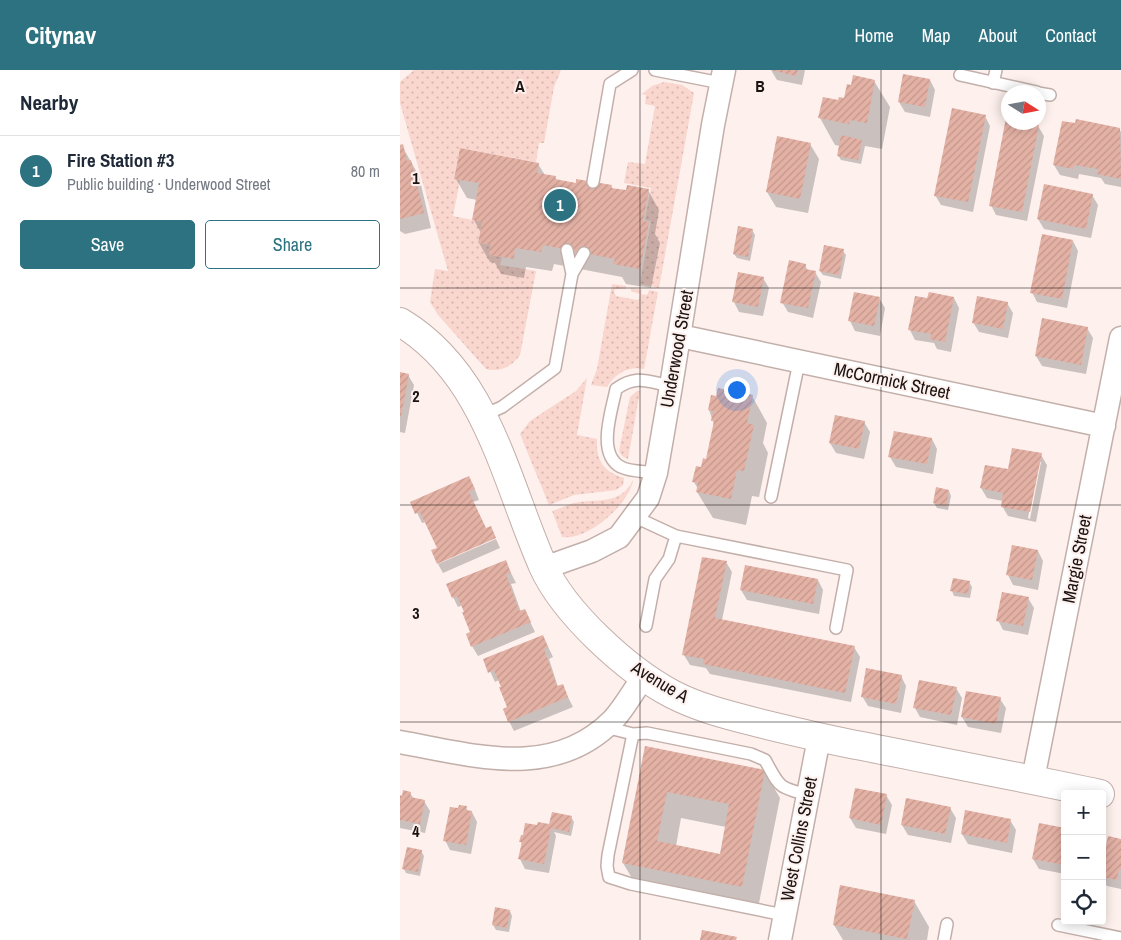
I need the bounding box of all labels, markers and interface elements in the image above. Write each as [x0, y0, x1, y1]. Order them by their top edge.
text: Citynav [25, 19, 96, 51]
text: Home [854, 23, 894, 48]
text: Map [922, 23, 951, 48]
text: About [979, 23, 1017, 48]
text: Contact [1045, 23, 1096, 48]
text: A [515, 75, 525, 97]
text: B [755, 75, 765, 97]
north arrow [1001, 85, 1046, 130]
text: Nearby [20, 88, 78, 117]
text: Fire Station #3 [67, 147, 174, 173]
text: 1 [32, 160, 40, 182]
text: 80 m [351, 160, 380, 182]
text: 1 [412, 167, 420, 189]
text: Public building · Underwood Street [67, 173, 271, 195]
pin: 1 [544, 186, 576, 224]
button: Save [20, 220, 195, 269]
button: Share [205, 220, 380, 269]
street label: Underwood Street [654, 288, 699, 410]
street label: McCormick Street [832, 356, 952, 405]
your location [724, 377, 750, 403]
text: 2 [412, 385, 420, 407]
street label: Margie Street [1056, 513, 1097, 605]
text: 3 [412, 602, 420, 624]
street label: Avenue A [626, 654, 694, 709]
street label: West Collins Street [774, 775, 823, 903]
map controls [1061, 790, 1106, 925]
button: + [1061, 790, 1106, 835]
text: 4 [412, 820, 420, 842]
button: − [1061, 835, 1106, 880]
button: locate [1061, 880, 1106, 925]

